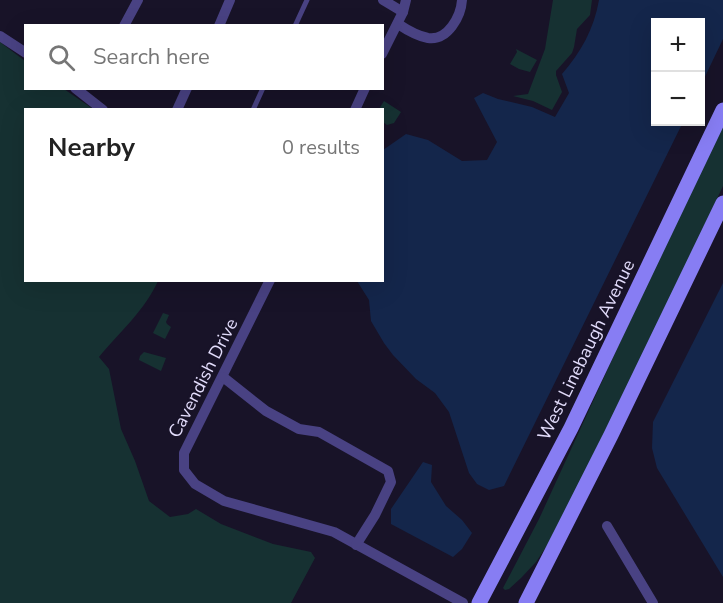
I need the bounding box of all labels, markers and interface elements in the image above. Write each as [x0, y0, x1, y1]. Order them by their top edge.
map controls [651, 18, 705, 126]
button: + [651, 18, 705, 72]
search box [24, 24, 384, 90]
icon: search [45, 41, 78, 74]
text: Search here [93, 42, 210, 72]
button: − [651, 72, 705, 126]
text: Nearby [48, 130, 135, 165]
text: 0 results [282, 134, 360, 161]
street label: West Linebaugh Avenue [532, 256, 640, 444]
street label: Cavendish Drive [163, 314, 243, 442]

